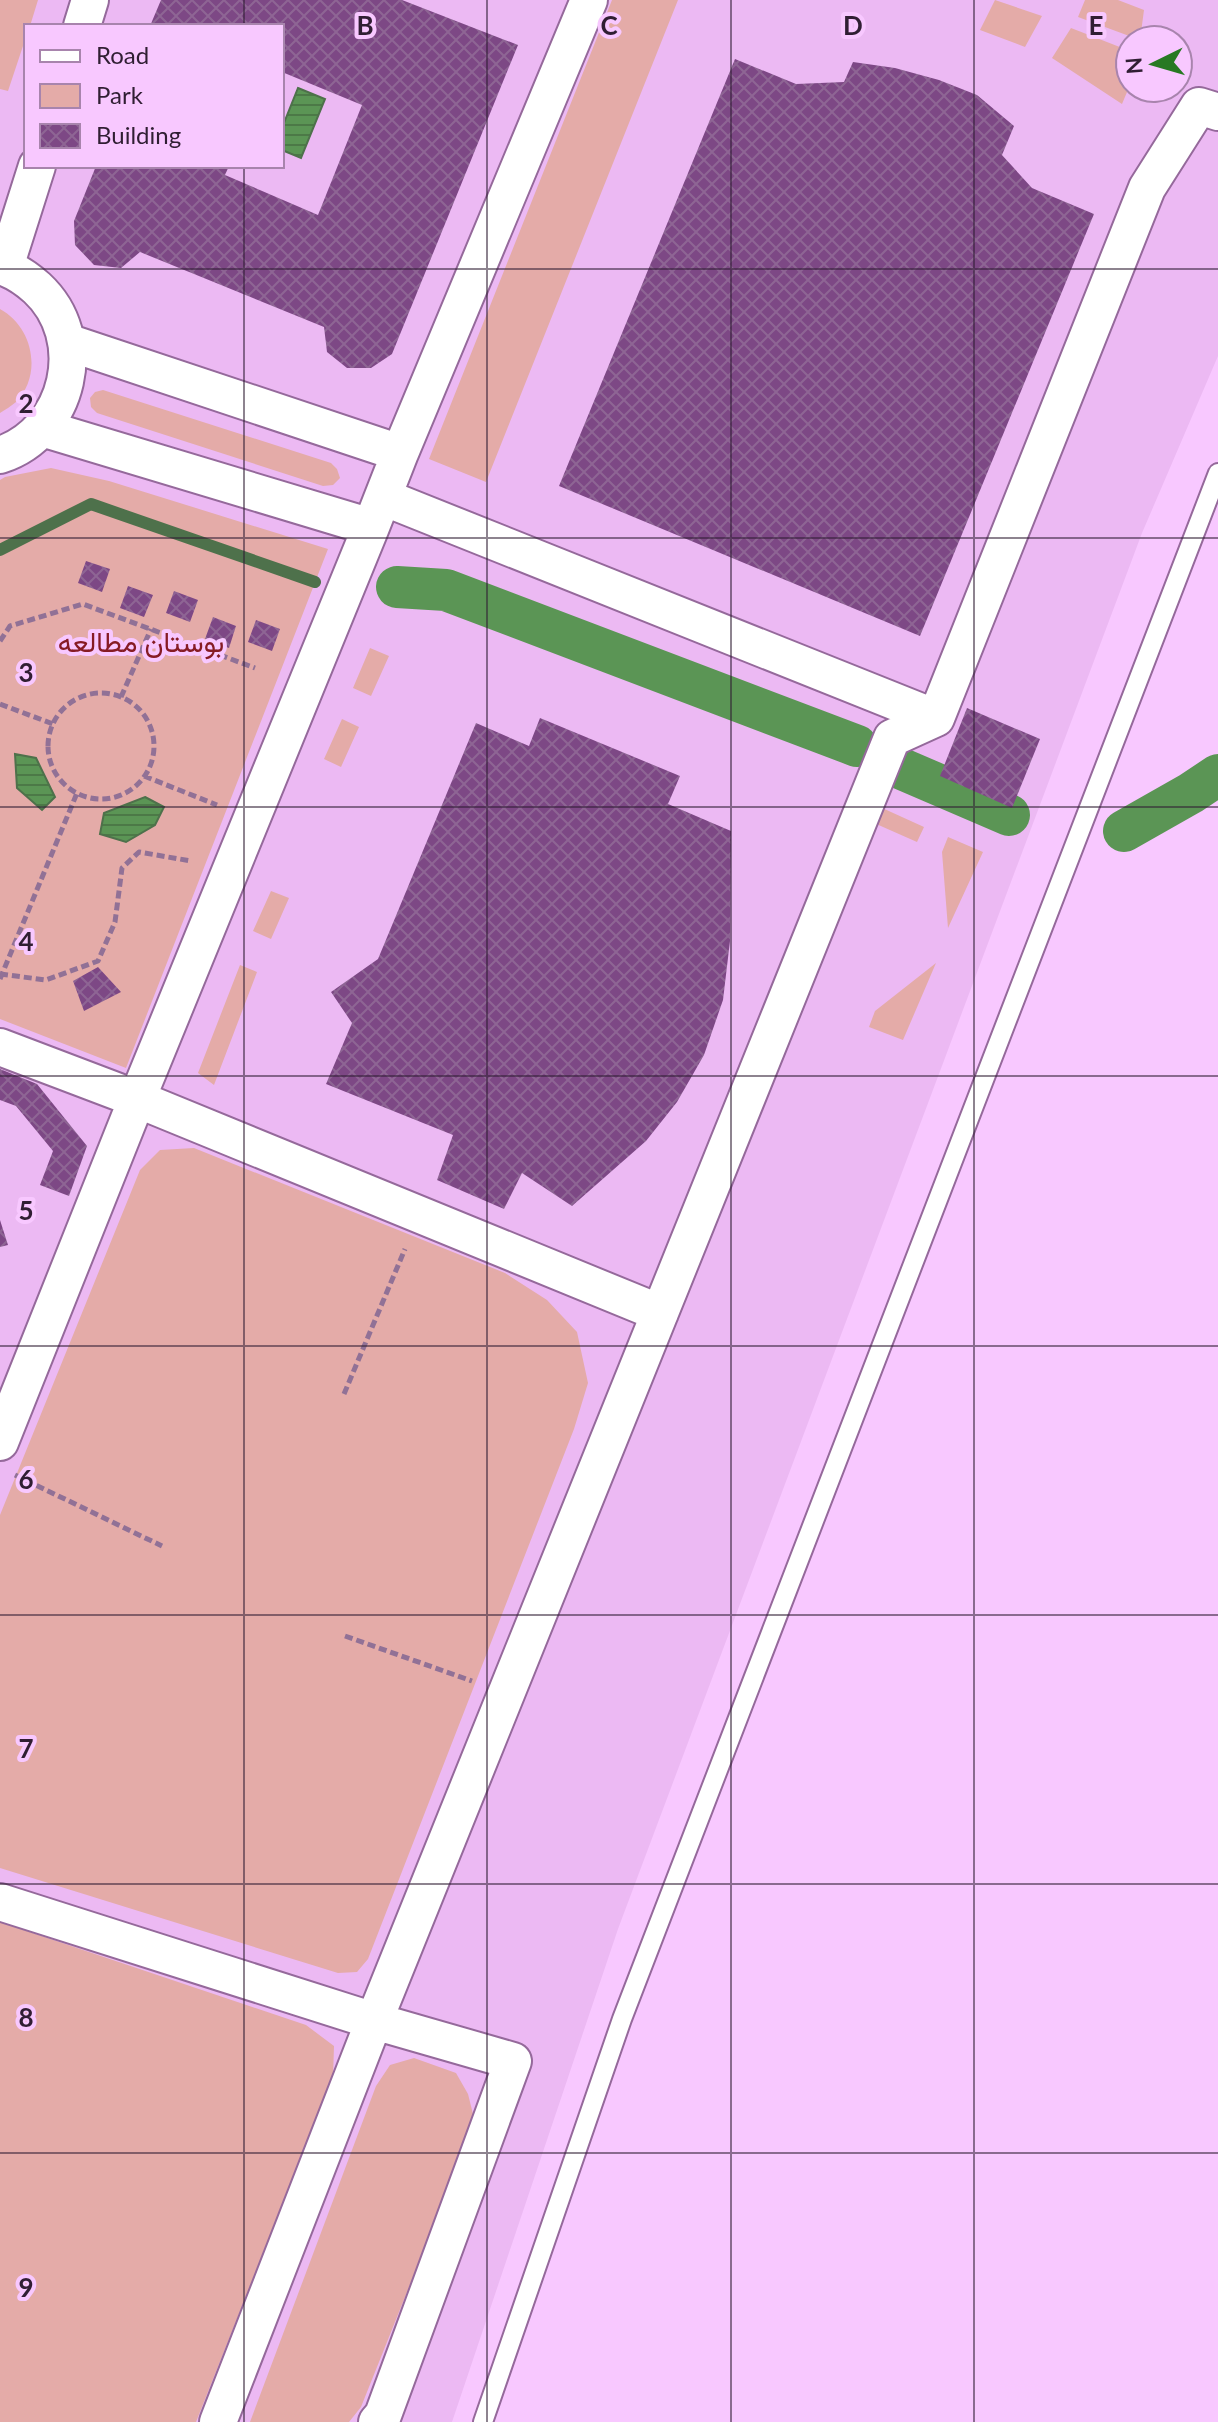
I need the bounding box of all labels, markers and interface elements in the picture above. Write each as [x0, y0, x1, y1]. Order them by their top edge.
text: B [356, 9, 374, 41]
text: C [600, 9, 618, 41]
text: D [843, 9, 863, 41]
text: E [1089, 9, 1103, 41]
legend [24, 24, 284, 168]
north arrow [1114, 24, 1194, 104]
text: Road [96, 40, 149, 69]
text: N [1119, 56, 1148, 75]
text: Park [96, 80, 144, 109]
text: Building [96, 120, 181, 149]
text: 2 [18, 387, 34, 419]
park label: بوستان مطالعه [58, 624, 224, 660]
text: 3 [18, 656, 34, 688]
text: 4 [18, 925, 34, 957]
text: 5 [18, 1194, 34, 1226]
text: 6 [18, 1463, 34, 1495]
text: 7 [18, 1732, 34, 1764]
text: 8 [18, 2001, 34, 2033]
text: 9 [18, 2271, 34, 2303]

